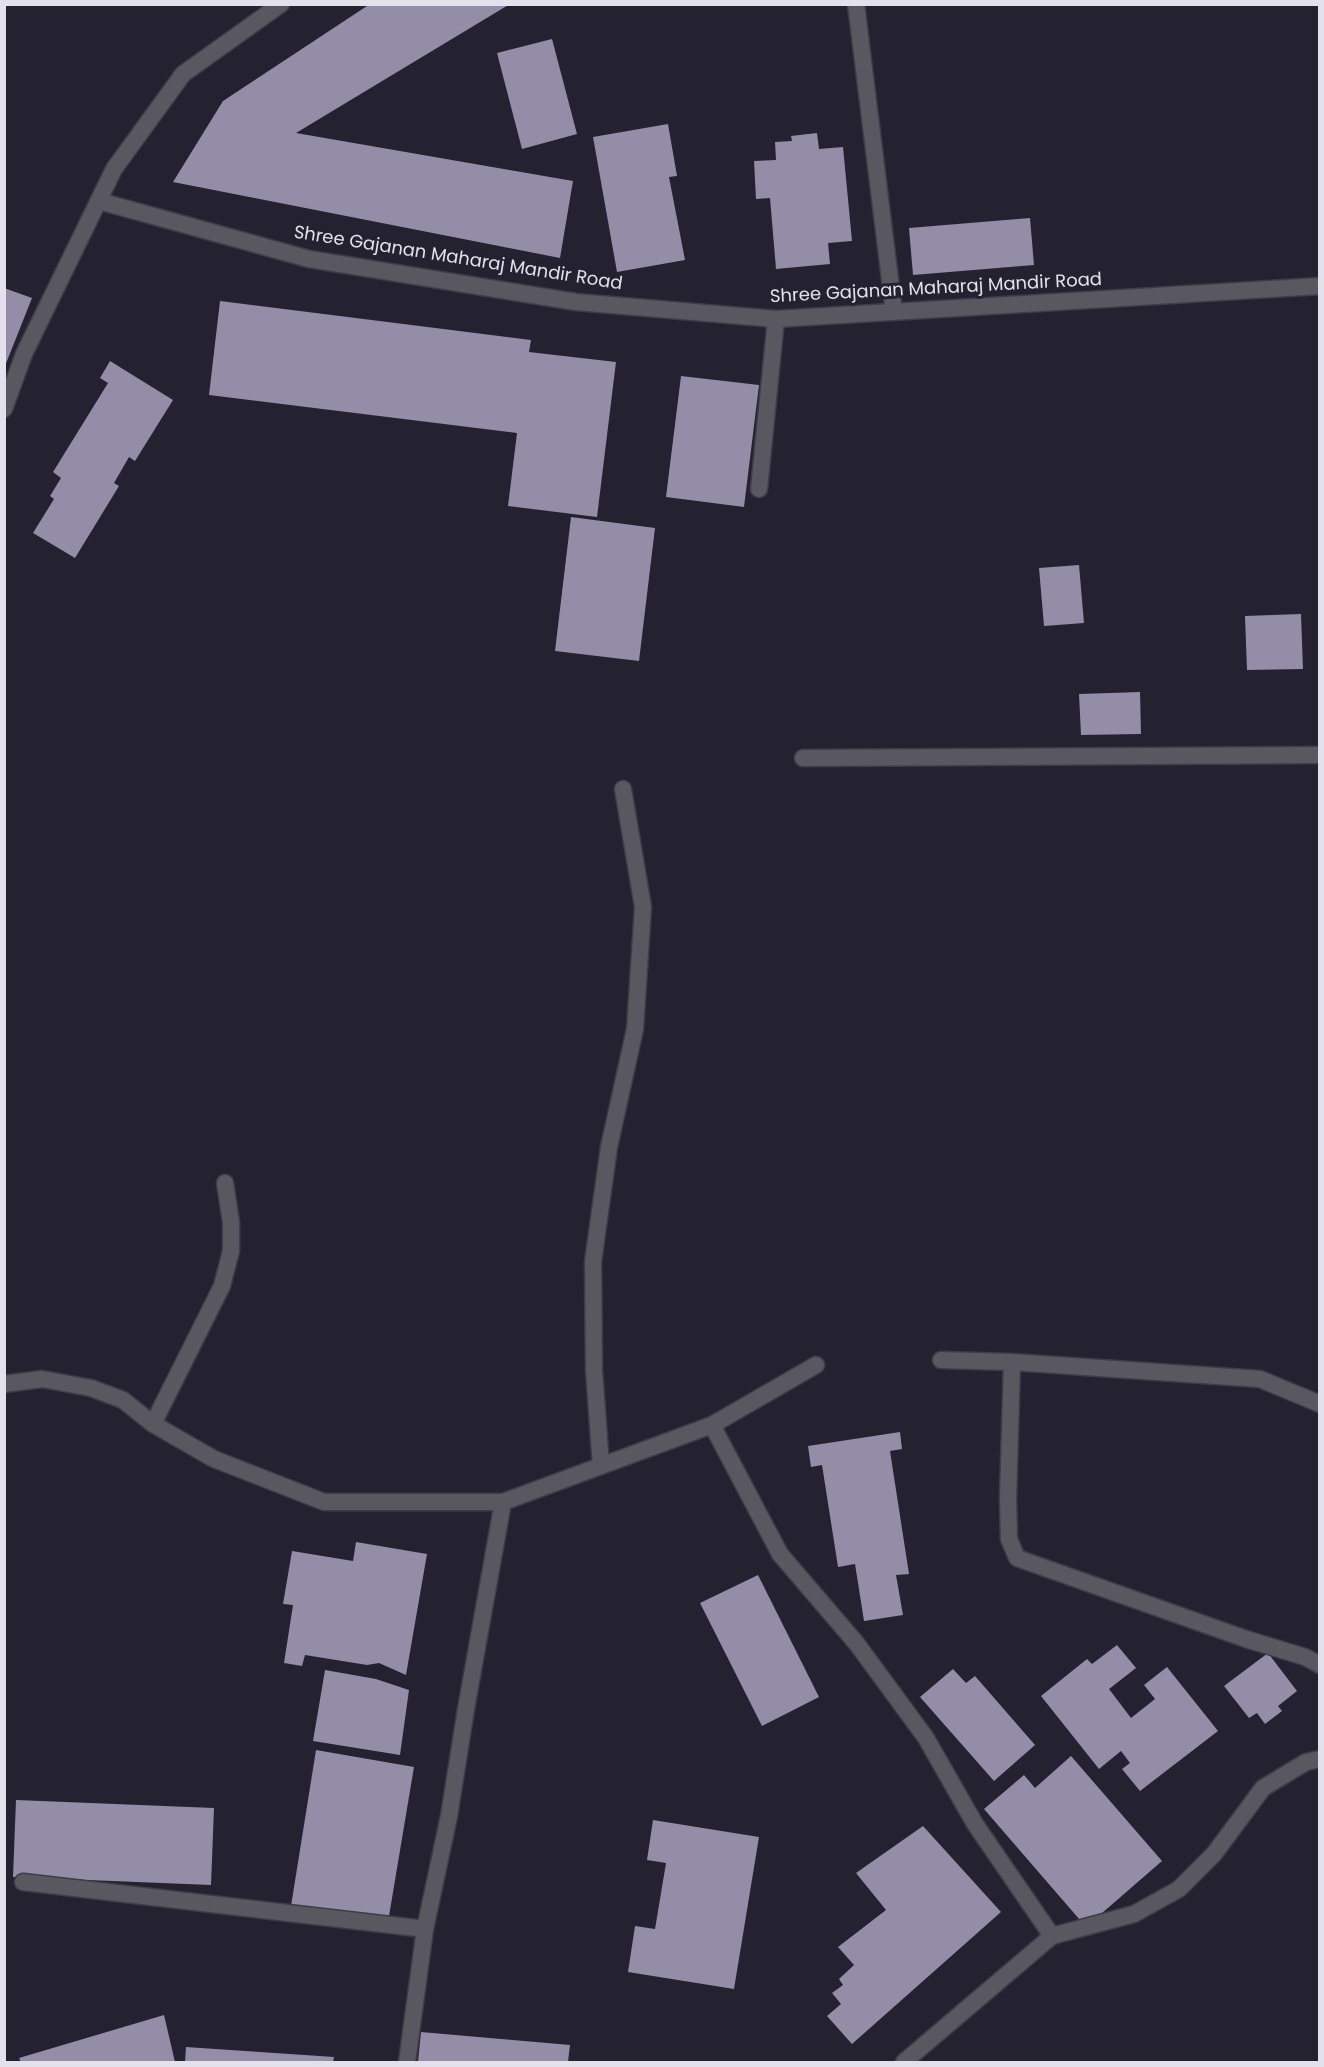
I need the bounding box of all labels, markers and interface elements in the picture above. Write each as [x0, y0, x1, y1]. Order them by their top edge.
street label: Shree Gajanan Maharaj Mandir Road [292, 222, 624, 296]
street label: Shree Gajanan Maharaj Mandir Road [769, 270, 1103, 308]

